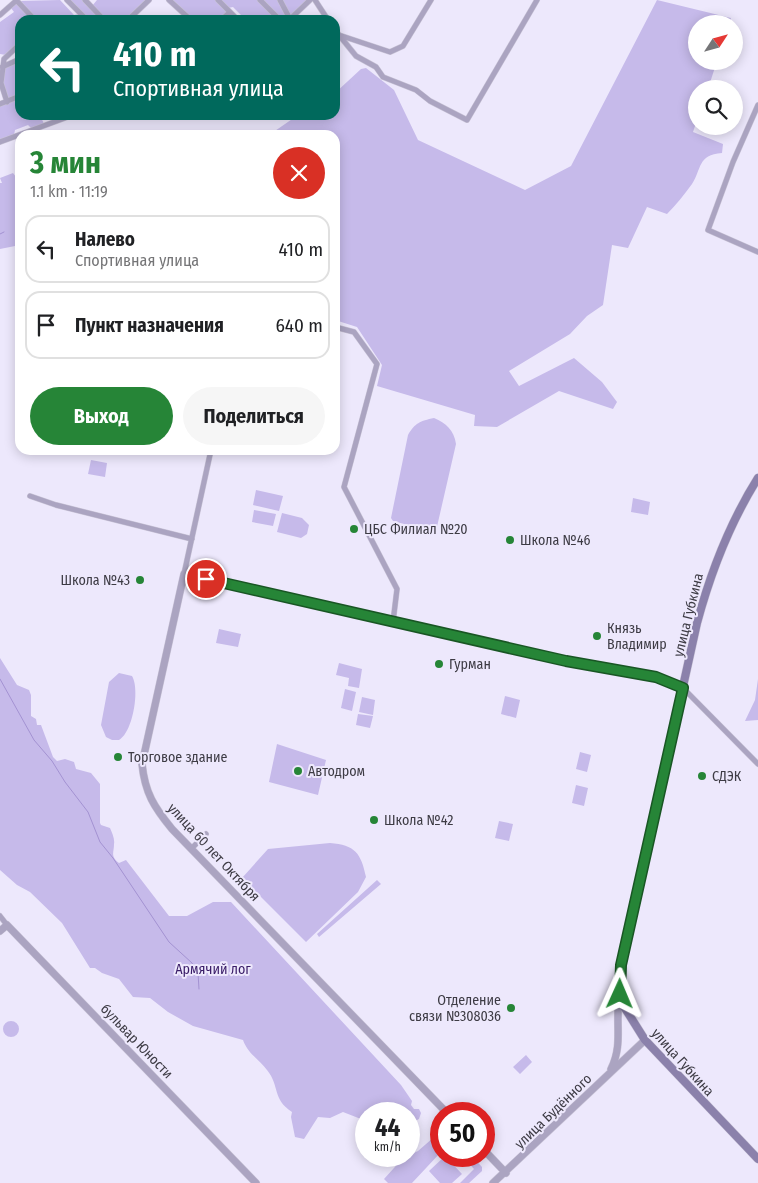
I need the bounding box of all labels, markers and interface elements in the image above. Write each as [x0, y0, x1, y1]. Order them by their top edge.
north arrow [688, 15, 742, 70]
map controls [688, 15, 743, 135]
text: 410 m [113, 33, 197, 75]
icon: left [30, 35, 95, 100]
text: Спортивная улица [113, 75, 284, 102]
button: search [688, 80, 743, 135]
text: 3 мин [30, 145, 101, 181]
button: close [273, 147, 325, 199]
text: 1.1 km · 11:19 [30, 182, 108, 201]
text: Налево [75, 228, 135, 251]
icon: left [32, 235, 60, 263]
text: 410 m [278, 238, 323, 261]
text: Спортивная улица [75, 251, 199, 270]
icon: arrive [32, 311, 60, 339]
text: Пункт назначения [75, 314, 224, 337]
text: 640 m [275, 314, 323, 337]
button: Выход [30, 387, 173, 445]
button: Поделиться [183, 387, 325, 445]
place label: ЦБС Филиал №20 [364, 521, 468, 538]
marker: ЦБС Филиал №20 [348, 523, 360, 535]
place label: Школа №46 [520, 532, 590, 549]
marker: Школа №46 [504, 534, 516, 546]
pin [185, 558, 227, 600]
icon: arrive [192, 565, 220, 593]
street label: улица Губкина [670, 571, 707, 659]
place label: Школа №43 [60, 572, 130, 589]
marker: Школа №43 [134, 574, 146, 586]
place label: Князь Владимир [607, 620, 667, 653]
marker: Князь Владимир [591, 630, 603, 642]
place label: Гурман [449, 656, 491, 673]
marker: Гурман [433, 658, 445, 670]
place label: Торговое здание [128, 749, 228, 766]
marker: Торговое здание [112, 751, 124, 763]
place label: Автодром [308, 763, 365, 780]
marker: Автодром [292, 765, 304, 777]
place label: СДЭК [712, 768, 742, 785]
marker: СДЭК [696, 770, 708, 782]
street label: улица 60 лет Октября [164, 800, 263, 905]
place label: Школа №42 [384, 812, 453, 829]
marker: Школа №42 [368, 814, 380, 826]
park label: Армячий лог [175, 961, 251, 978]
position arrow [593, 967, 645, 1019]
place label: Отделение связи №308036 [409, 992, 501, 1025]
street label: бульвар Юности [97, 1001, 176, 1082]
marker: Отделение связи №308036 [505, 1002, 517, 1014]
street label: улица Губкина [648, 1025, 718, 1100]
street label: улица Будённого [511, 1070, 595, 1152]
speed limit sign: 50 [430, 1102, 495, 1167]
text: 44 [375, 1113, 400, 1143]
text: km/h [374, 1140, 401, 1154]

